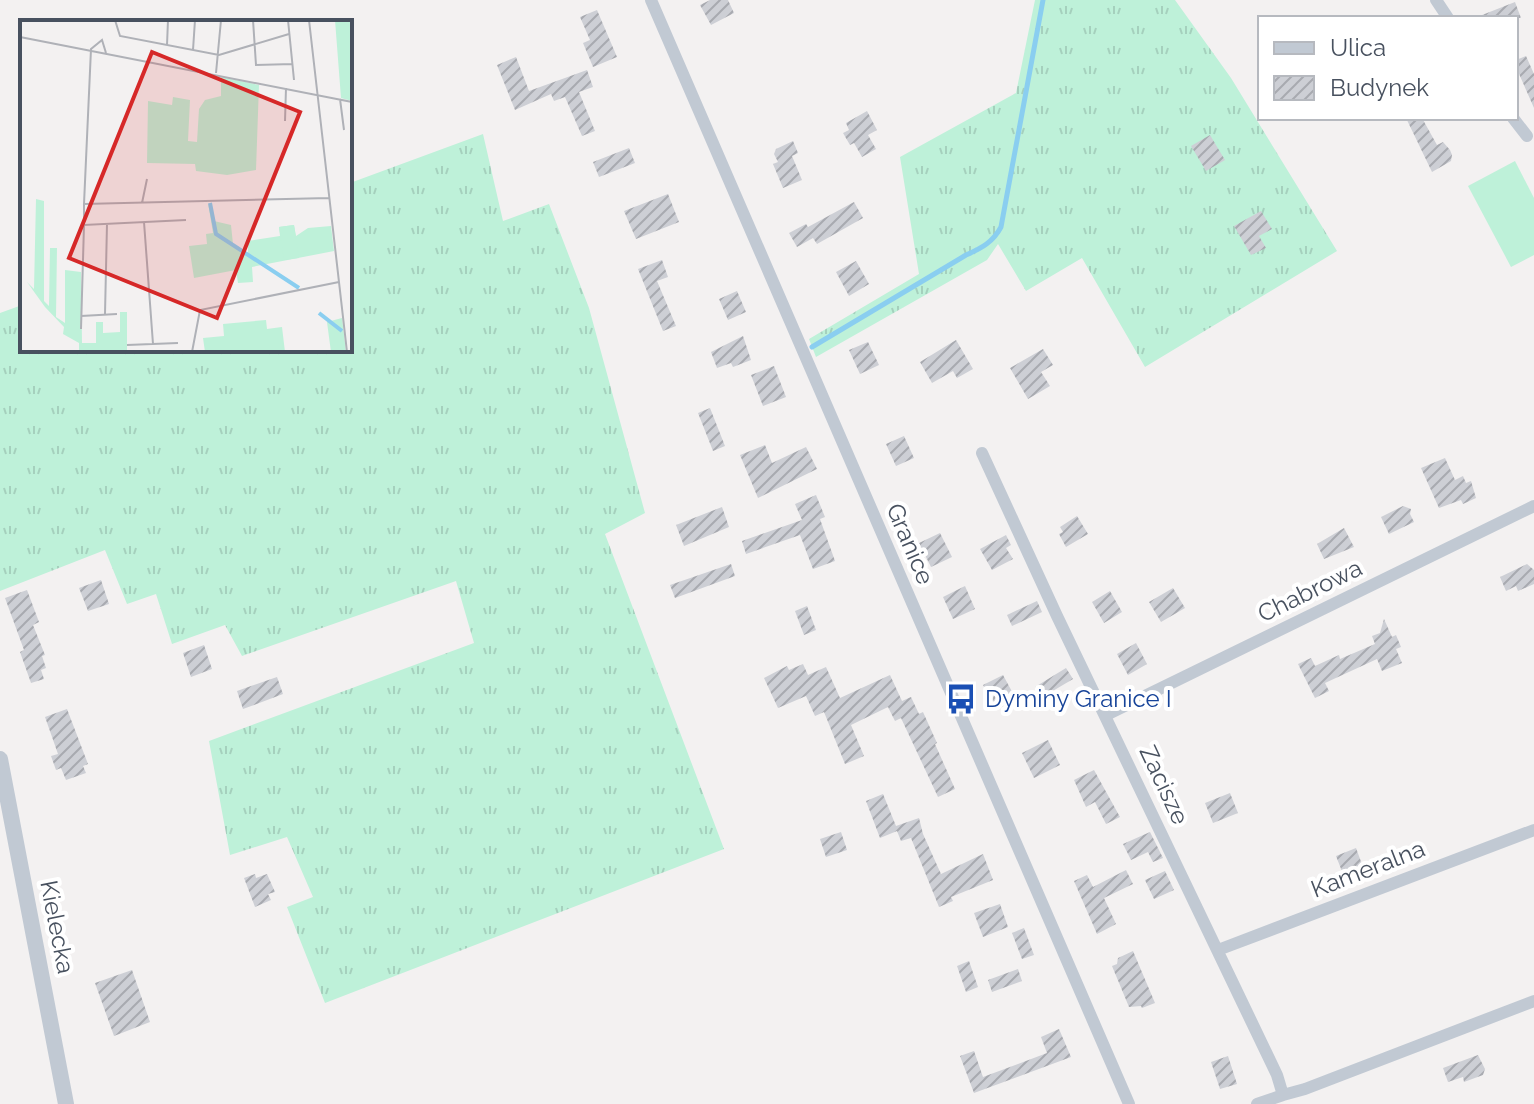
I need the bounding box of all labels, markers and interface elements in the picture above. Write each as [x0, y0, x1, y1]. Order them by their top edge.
legend [1258, 16, 1518, 120]
inset map [20, 20, 352, 352]
text: Ulica [1330, 33, 1386, 62]
text: Budynek [1330, 73, 1429, 102]
street label: Granice [881, 499, 940, 589]
street label: Chabrowa [1253, 553, 1367, 628]
bus stop icon: Dyminy Granice I [944, 682, 978, 716]
place label: Dyminy Granice I [985, 684, 1172, 713]
street label: Zacisze [1134, 741, 1195, 829]
street label: Kameralna [1307, 834, 1429, 904]
street label: Kielecka [34, 878, 81, 976]

